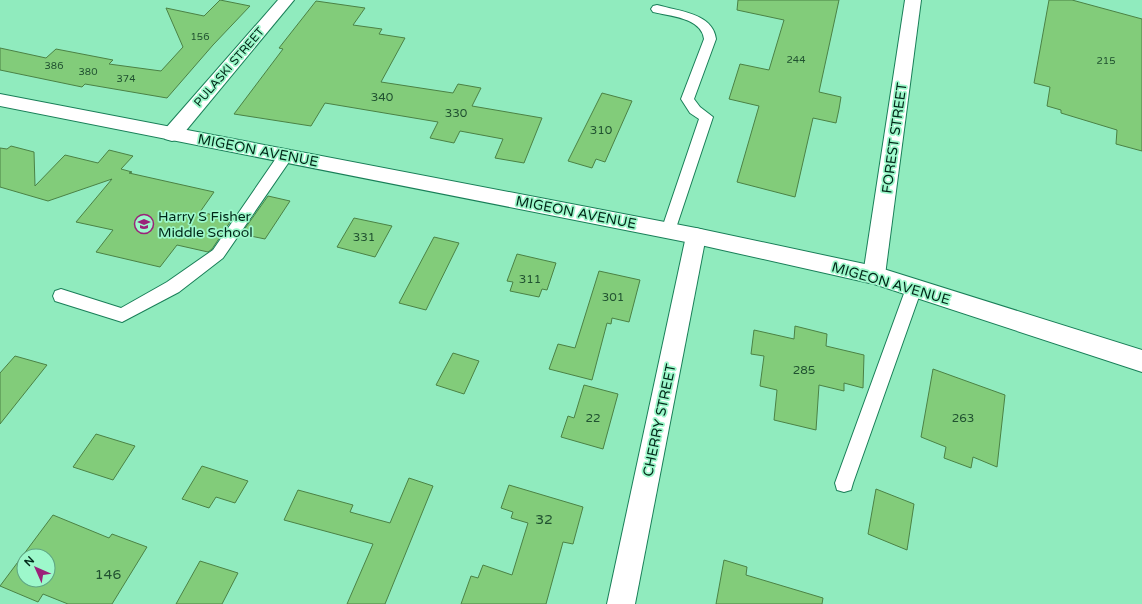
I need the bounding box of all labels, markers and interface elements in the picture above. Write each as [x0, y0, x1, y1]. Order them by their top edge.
street label: PULASKI STREET [191, 24, 268, 109]
house number: 156 [191, 31, 209, 43]
house number: 244 [787, 54, 805, 66]
house number: 215 [1097, 55, 1115, 67]
house number: 386 [45, 60, 63, 72]
house number: 380 [79, 66, 97, 78]
house number: 374 [117, 73, 135, 85]
street label: FOREST STREET [878, 81, 911, 195]
house number: 340 [371, 90, 394, 104]
house number: 330 [445, 106, 468, 120]
house number: 310 [590, 123, 613, 137]
street label: MIGEON AVENUE [196, 130, 320, 171]
street label: MIGEON AVENUE [514, 192, 638, 233]
place label: Harry S Fisher Middle School [158, 208, 253, 241]
school or university icon: Harry S Fisher Middle School [133, 213, 155, 235]
house number: 331 [353, 230, 375, 244]
street label: MIGEON AVENUE [830, 258, 952, 309]
house number: 311 [519, 272, 541, 286]
house number: 301 [602, 290, 624, 304]
street label: CHERRY STREET [639, 362, 680, 478]
house number: 285 [793, 363, 815, 377]
house number: 22 [585, 411, 601, 425]
house number: 263 [952, 411, 974, 425]
house number: 32 [535, 511, 553, 528]
north arrow [16, 548, 56, 588]
text: N [22, 554, 37, 569]
house number: 146 [95, 566, 121, 583]

